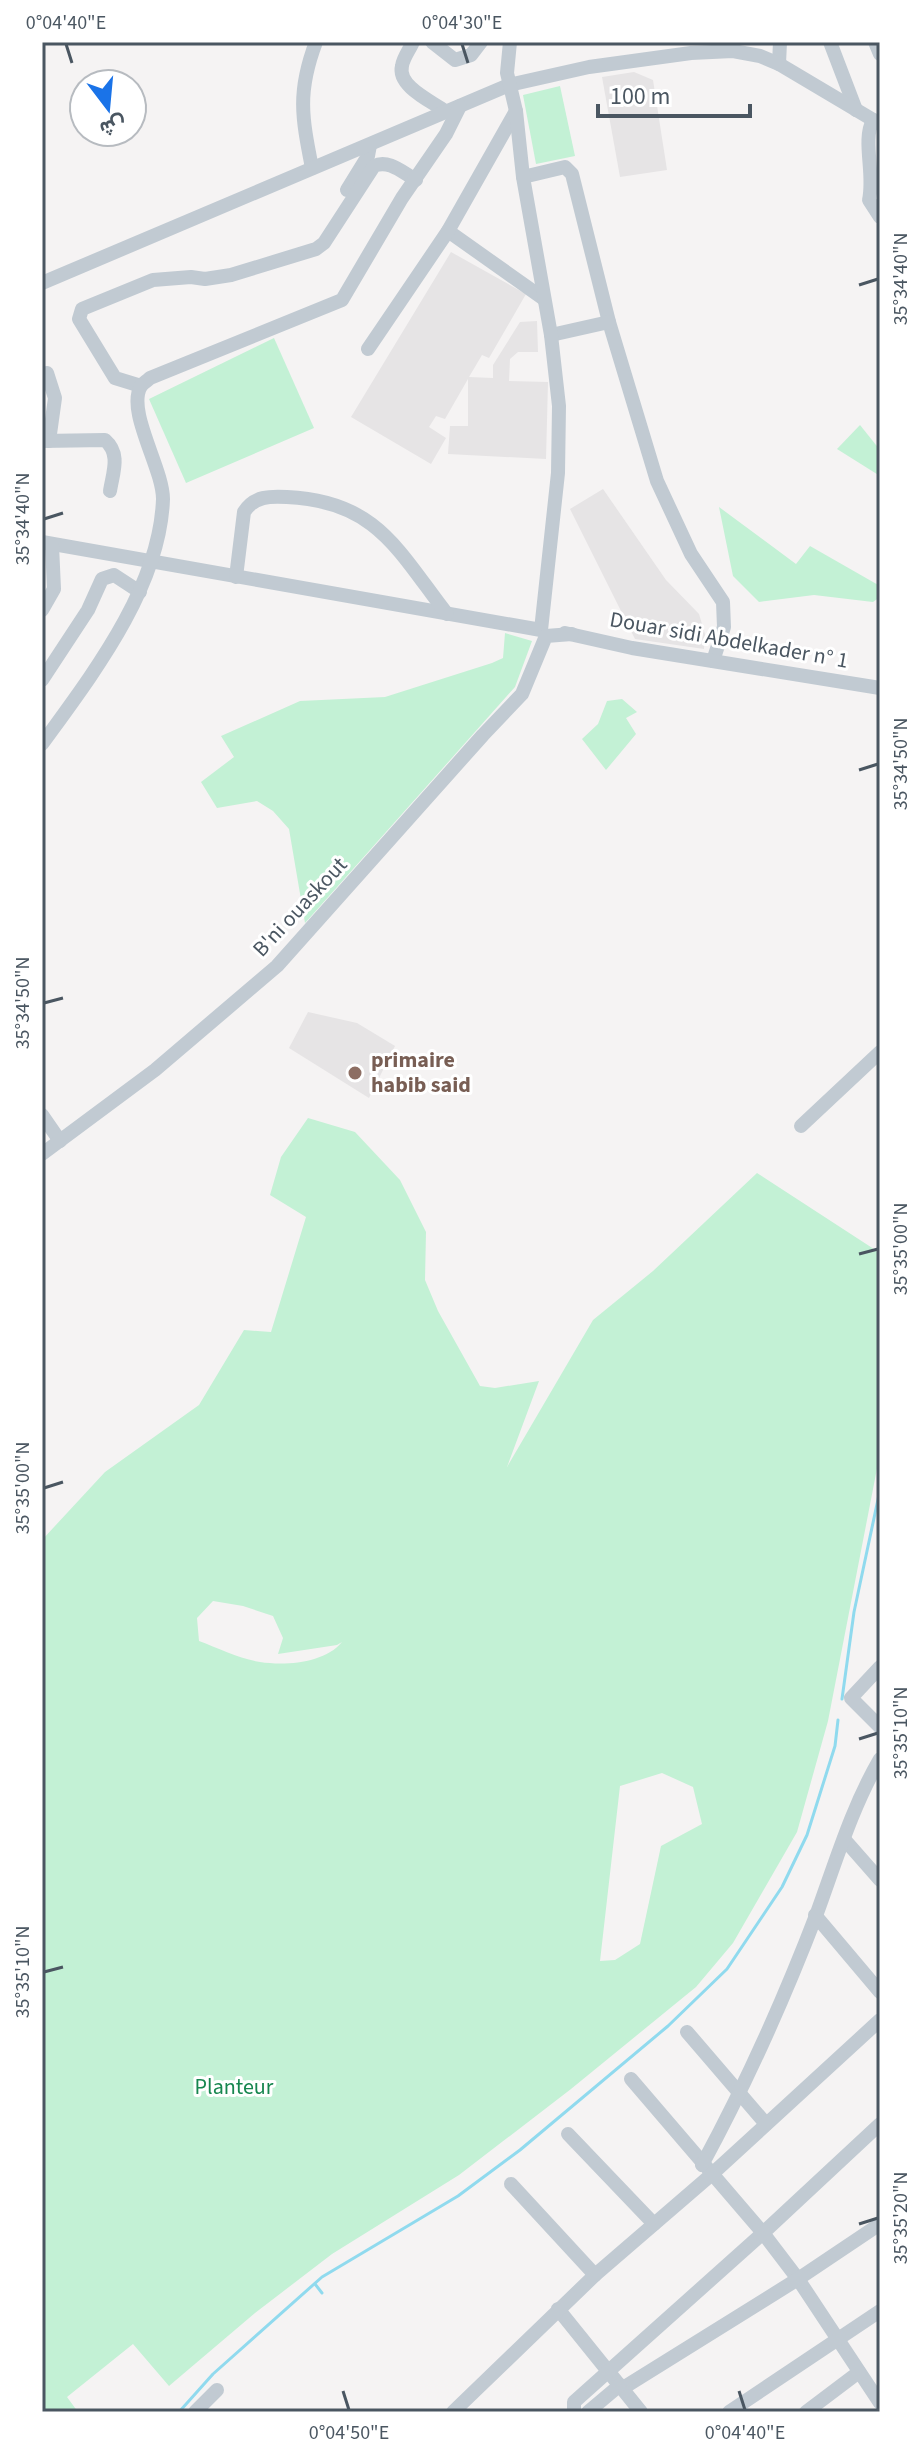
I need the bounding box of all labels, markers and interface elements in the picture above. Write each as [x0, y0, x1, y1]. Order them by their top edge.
text: 0°04'40"E [26, 9, 106, 37]
text: 0°04'30"E [422, 9, 502, 37]
north arrow [68, 68, 148, 148]
scale bar [598, 68, 750, 118]
text: 100 m [610, 79, 670, 114]
text: ش [96, 107, 130, 145]
text: 35°34'40"N [887, 233, 915, 325]
text: 35°34'40"N [9, 473, 37, 565]
street label: Douar sidi Abdelkader n° 1 [607, 603, 851, 677]
text: 35°34'50"N [887, 718, 915, 810]
street label: B'ni ouaskout [245, 849, 355, 964]
text: 35°34'50"N [9, 957, 37, 1049]
place label: primaire habib said [371, 1044, 471, 1101]
marker: primaire habib said [346, 1064, 364, 1082]
text: 35°35'00"N [887, 1203, 915, 1295]
text: 35°35'00"N [9, 1442, 37, 1534]
text: 35°35'10"N [887, 1687, 915, 1779]
text: 35°35'10"N [9, 1926, 37, 2018]
park label: Planteur [195, 2071, 274, 2103]
text: 35°35'20"N [887, 2172, 915, 2264]
text: 0°04'50"E [309, 2419, 389, 2447]
text: 0°04'40"E [705, 2419, 785, 2447]

